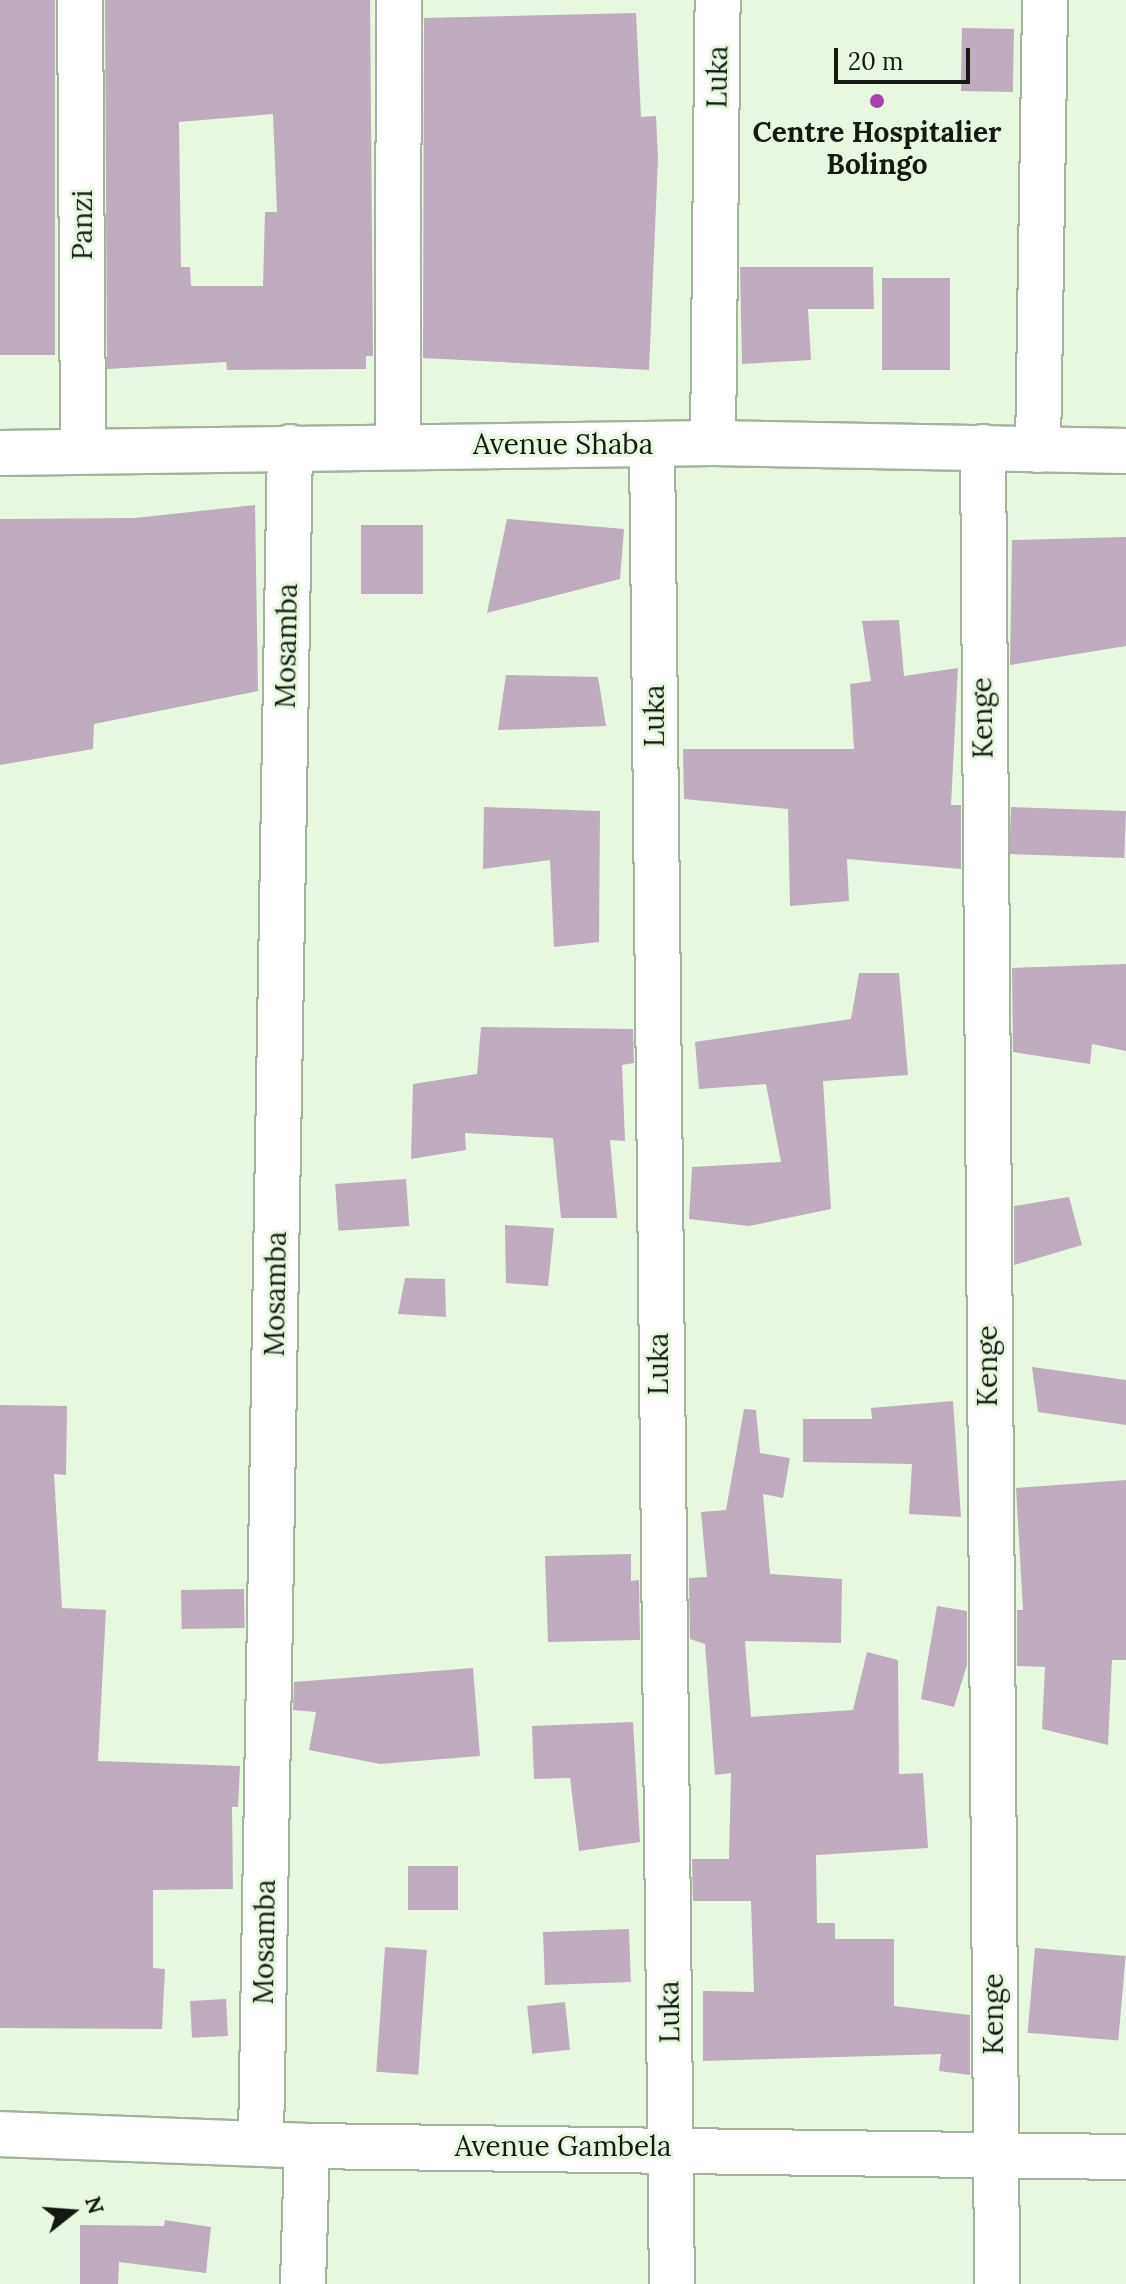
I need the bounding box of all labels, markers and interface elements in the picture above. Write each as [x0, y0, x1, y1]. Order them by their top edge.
scale bar [838, 32, 974, 82]
street label: Luka [700, 46, 734, 108]
text: 20 m [848, 46, 904, 77]
marker: Centre Hospitalier Bolingo [866, 90, 888, 112]
place label: Centre Hospitalier Bolingo [752, 115, 1002, 181]
street label: Panzi [65, 190, 99, 260]
street label: Avenue Shaba [473, 427, 653, 461]
street label: Mosamba [268, 583, 304, 709]
street label: Kenge [964, 677, 1000, 759]
street label: Luka [637, 685, 671, 747]
street label: Mosamba [257, 1231, 293, 1357]
street label: Kenge [970, 1325, 1004, 1407]
street label: Luka [641, 1333, 675, 1395]
street label: Mosamba [246, 1879, 282, 2005]
street label: Kenge [976, 1973, 1010, 2055]
street label: Luka [652, 1981, 686, 2043]
street label: Avenue Gambela [455, 2129, 671, 2163]
north arrow [32, 2172, 112, 2252]
text: N [79, 2193, 111, 2217]

